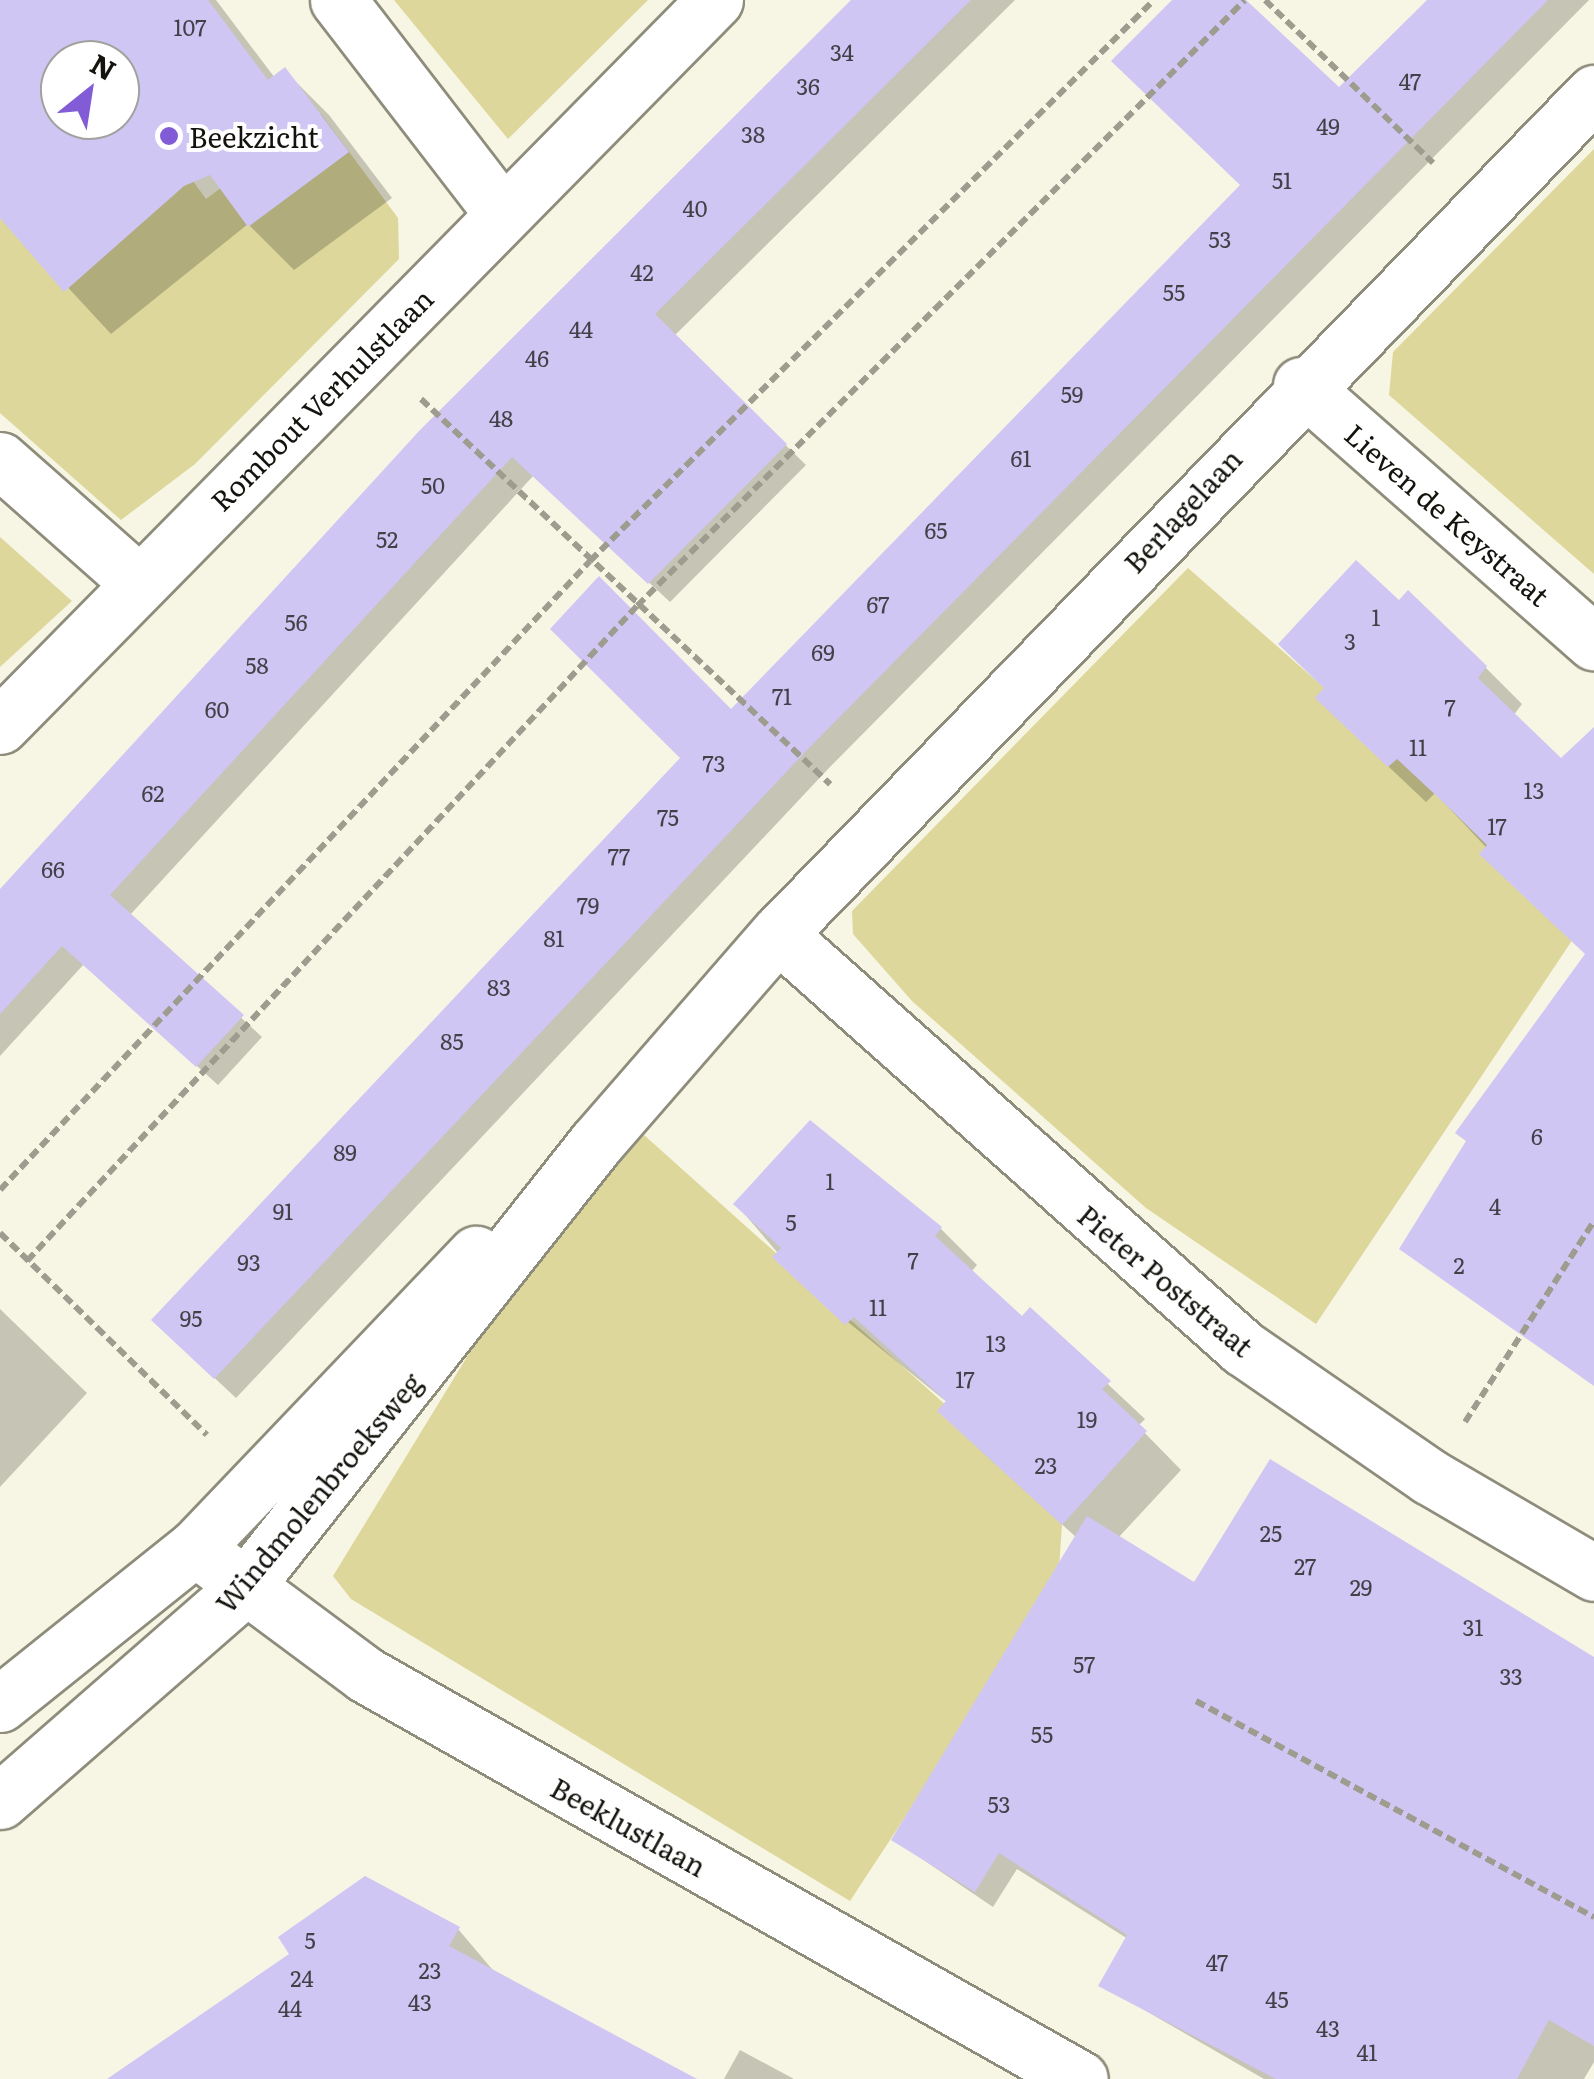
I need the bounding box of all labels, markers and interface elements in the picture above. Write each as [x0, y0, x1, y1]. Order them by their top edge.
house number: 107 [174, 14, 206, 40]
house number: 34 [830, 39, 854, 65]
north arrow [40, 40, 140, 140]
text: N [83, 42, 125, 90]
house number: 47 [1399, 68, 1421, 94]
house number: 36 [796, 73, 820, 99]
house number: 49 [1316, 113, 1340, 139]
place label: Beekzicht [189, 119, 319, 153]
house number: 38 [741, 121, 765, 147]
marker: Beekzicht [158, 125, 180, 147]
house number: 51 [1272, 167, 1292, 193]
house number: 40 [683, 195, 707, 221]
house number: 53 [1208, 226, 1232, 252]
house number: 42 [630, 259, 654, 285]
house number: 55 [1163, 279, 1185, 305]
street label: Rombout Verhulstlaan [203, 281, 439, 517]
house number: 44 [569, 316, 593, 342]
house number: 46 [525, 345, 549, 371]
house number: 59 [1061, 381, 1083, 407]
house number: 48 [489, 405, 513, 431]
street label: Lieven de Keystraat [1339, 416, 1557, 612]
street label: Berlagelaan [1116, 441, 1248, 579]
house number: 61 [1011, 445, 1031, 471]
house number: 50 [421, 472, 445, 498]
house number: 65 [925, 517, 947, 543]
house number: 52 [376, 526, 398, 552]
house number: 67 [867, 591, 889, 617]
house number: 1 [1372, 604, 1380, 630]
house number: 56 [285, 609, 307, 635]
house number: 3 [1344, 628, 1356, 654]
house number: 69 [811, 639, 835, 665]
house number: 58 [245, 652, 269, 678]
house number: 71 [772, 683, 792, 709]
house number: 7 [1444, 694, 1456, 720]
house number: 60 [205, 696, 229, 722]
house number: 11 [1409, 734, 1427, 760]
house number: 73 [703, 750, 725, 776]
house number: 13 [1524, 777, 1544, 803]
house number: 62 [142, 780, 164, 806]
house number: 75 [657, 804, 679, 830]
house number: 17 [1487, 813, 1507, 839]
house number: 77 [608, 843, 630, 869]
house number: 66 [41, 856, 65, 882]
house number: 79 [577, 892, 599, 918]
house number: 81 [543, 925, 565, 951]
house number: 83 [487, 974, 511, 1000]
house number: 85 [440, 1028, 464, 1054]
house number: 6 [1531, 1123, 1543, 1149]
house number: 89 [333, 1139, 357, 1165]
house number: 1 [826, 1168, 834, 1194]
house number: 4 [1489, 1193, 1501, 1219]
street label: Pieter Poststraat [1072, 1197, 1260, 1363]
house number: 91 [273, 1198, 293, 1224]
house number: 5 [785, 1209, 797, 1235]
house number: 7 [907, 1247, 919, 1273]
house number: 93 [237, 1249, 261, 1275]
house number: 2 [1453, 1252, 1465, 1278]
house number: 11 [869, 1294, 887, 1320]
house number: 95 [180, 1305, 202, 1331]
house number: 13 [986, 1330, 1006, 1356]
street label: Windmolenbroeksweg [208, 1365, 428, 1619]
house number: 17 [955, 1366, 975, 1392]
house number: 19 [1077, 1406, 1097, 1432]
house number: 23 [1034, 1452, 1058, 1478]
house number: 25 [1260, 1520, 1282, 1546]
house number: 27 [1294, 1553, 1316, 1579]
house number: 29 [1350, 1574, 1372, 1600]
house number: 31 [1463, 1614, 1483, 1640]
house number: 57 [1073, 1651, 1095, 1677]
house number: 33 [1499, 1663, 1523, 1689]
house number: 55 [1031, 1721, 1053, 1747]
street label: Beeklustlaan [545, 1770, 713, 1882]
house number: 53 [987, 1791, 1011, 1817]
house number: 5 [304, 1927, 316, 1953]
house number: 47 [1206, 1949, 1228, 1975]
house number: 23 [418, 1957, 442, 1983]
house number: 24 [290, 1965, 314, 1991]
house number: 45 [1265, 1986, 1289, 2012]
house number: 43 [408, 1989, 432, 2015]
house number: 44 [278, 1995, 302, 2021]
house number: 43 [1316, 2015, 1340, 2041]
house number: 41 [1356, 2039, 1378, 2065]

